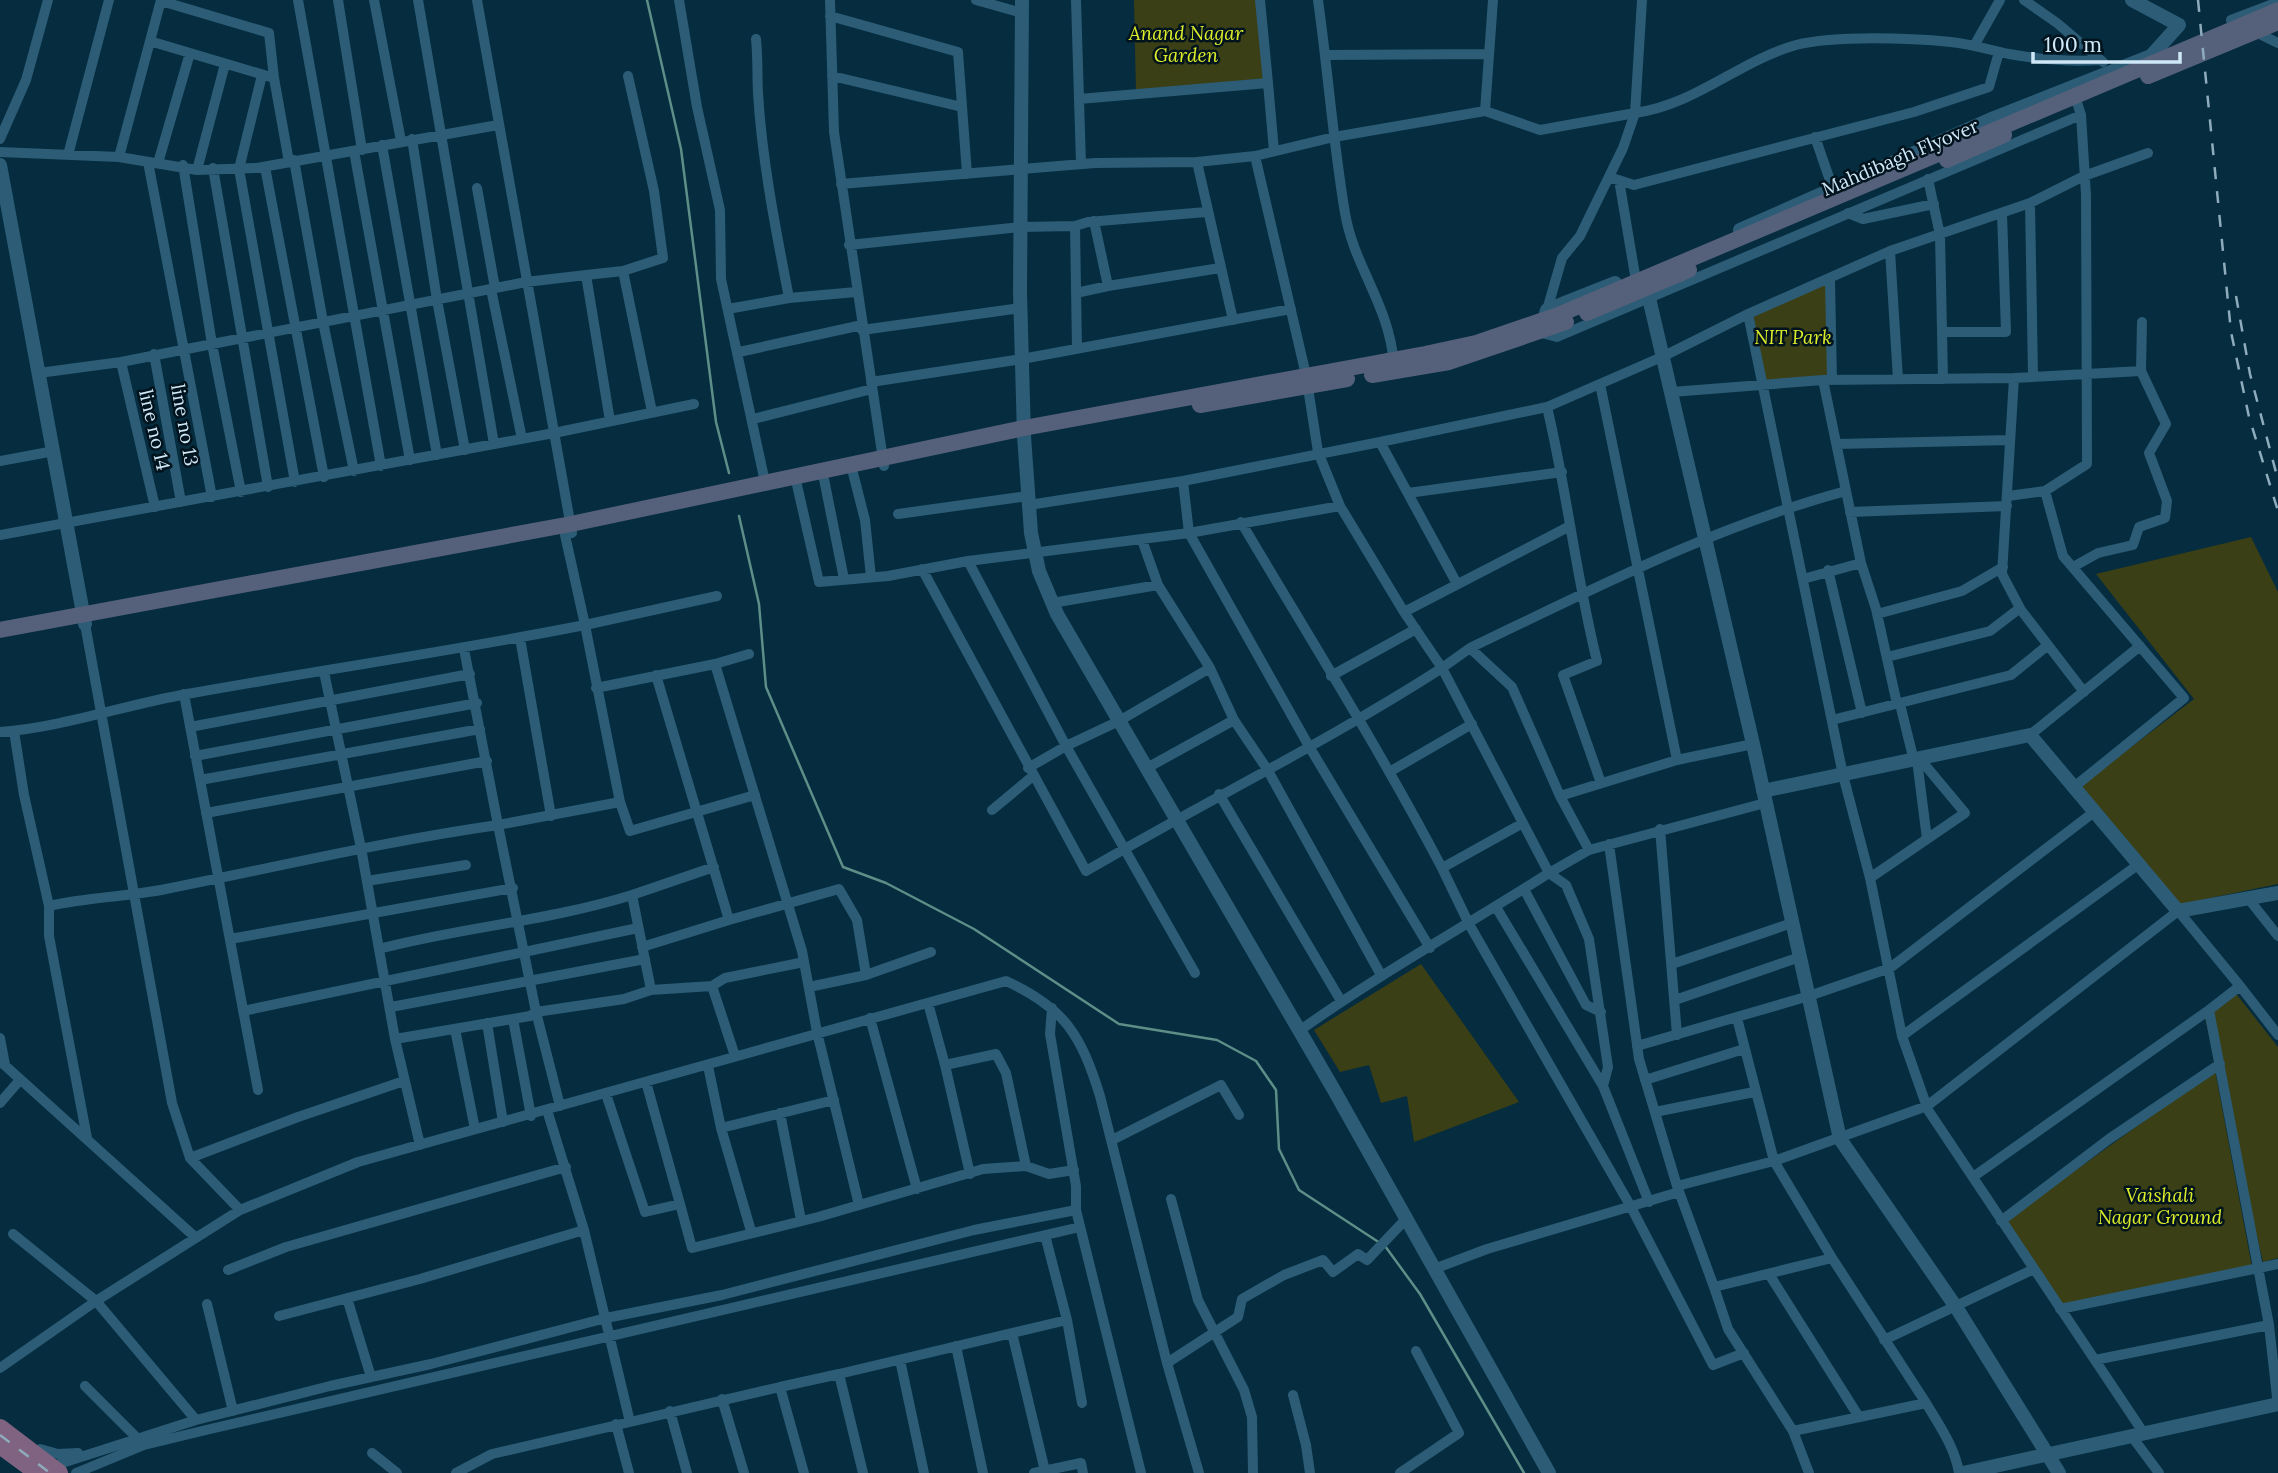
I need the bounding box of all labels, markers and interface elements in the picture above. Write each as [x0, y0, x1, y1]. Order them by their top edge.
park label: Anand Nagar Garden [1128, 21, 1244, 67]
scale bar [2033, 21, 2180, 65]
text: 100 m [2044, 31, 2102, 58]
street label: Mahdibagh Flyover [1818, 113, 1983, 201]
park label: NIT Park [1754, 325, 1832, 349]
street label: line no 13 [166, 382, 204, 468]
street label: line no 14 [134, 387, 176, 473]
park label: Vaishali Nagar Ground [2098, 1183, 2223, 1229]

